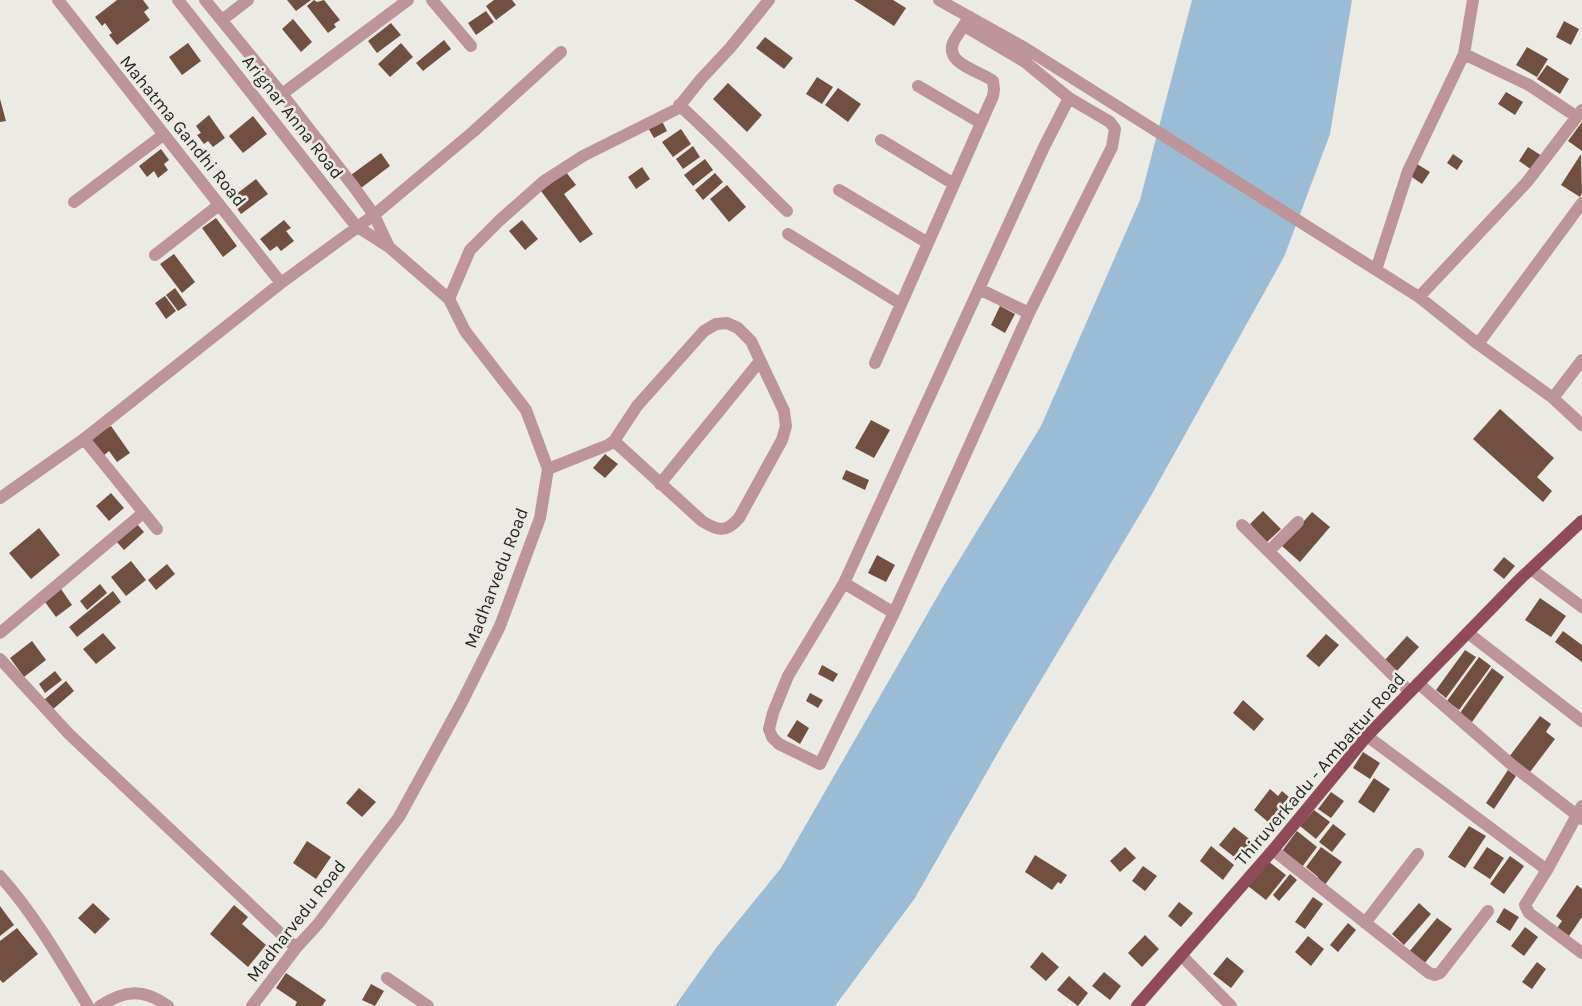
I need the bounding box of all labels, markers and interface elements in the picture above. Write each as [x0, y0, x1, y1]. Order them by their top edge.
street label: Arignar Anna Road [238, 50, 348, 184]
street label: Mahatma Gandhi Road [115, 51, 251, 211]
street label: Madharvedu Road [459, 505, 533, 651]
street label: Thiruverkadu - Ambattur Road [1230, 668, 1410, 870]
street label: Madharvedu Road [242, 856, 350, 986]

